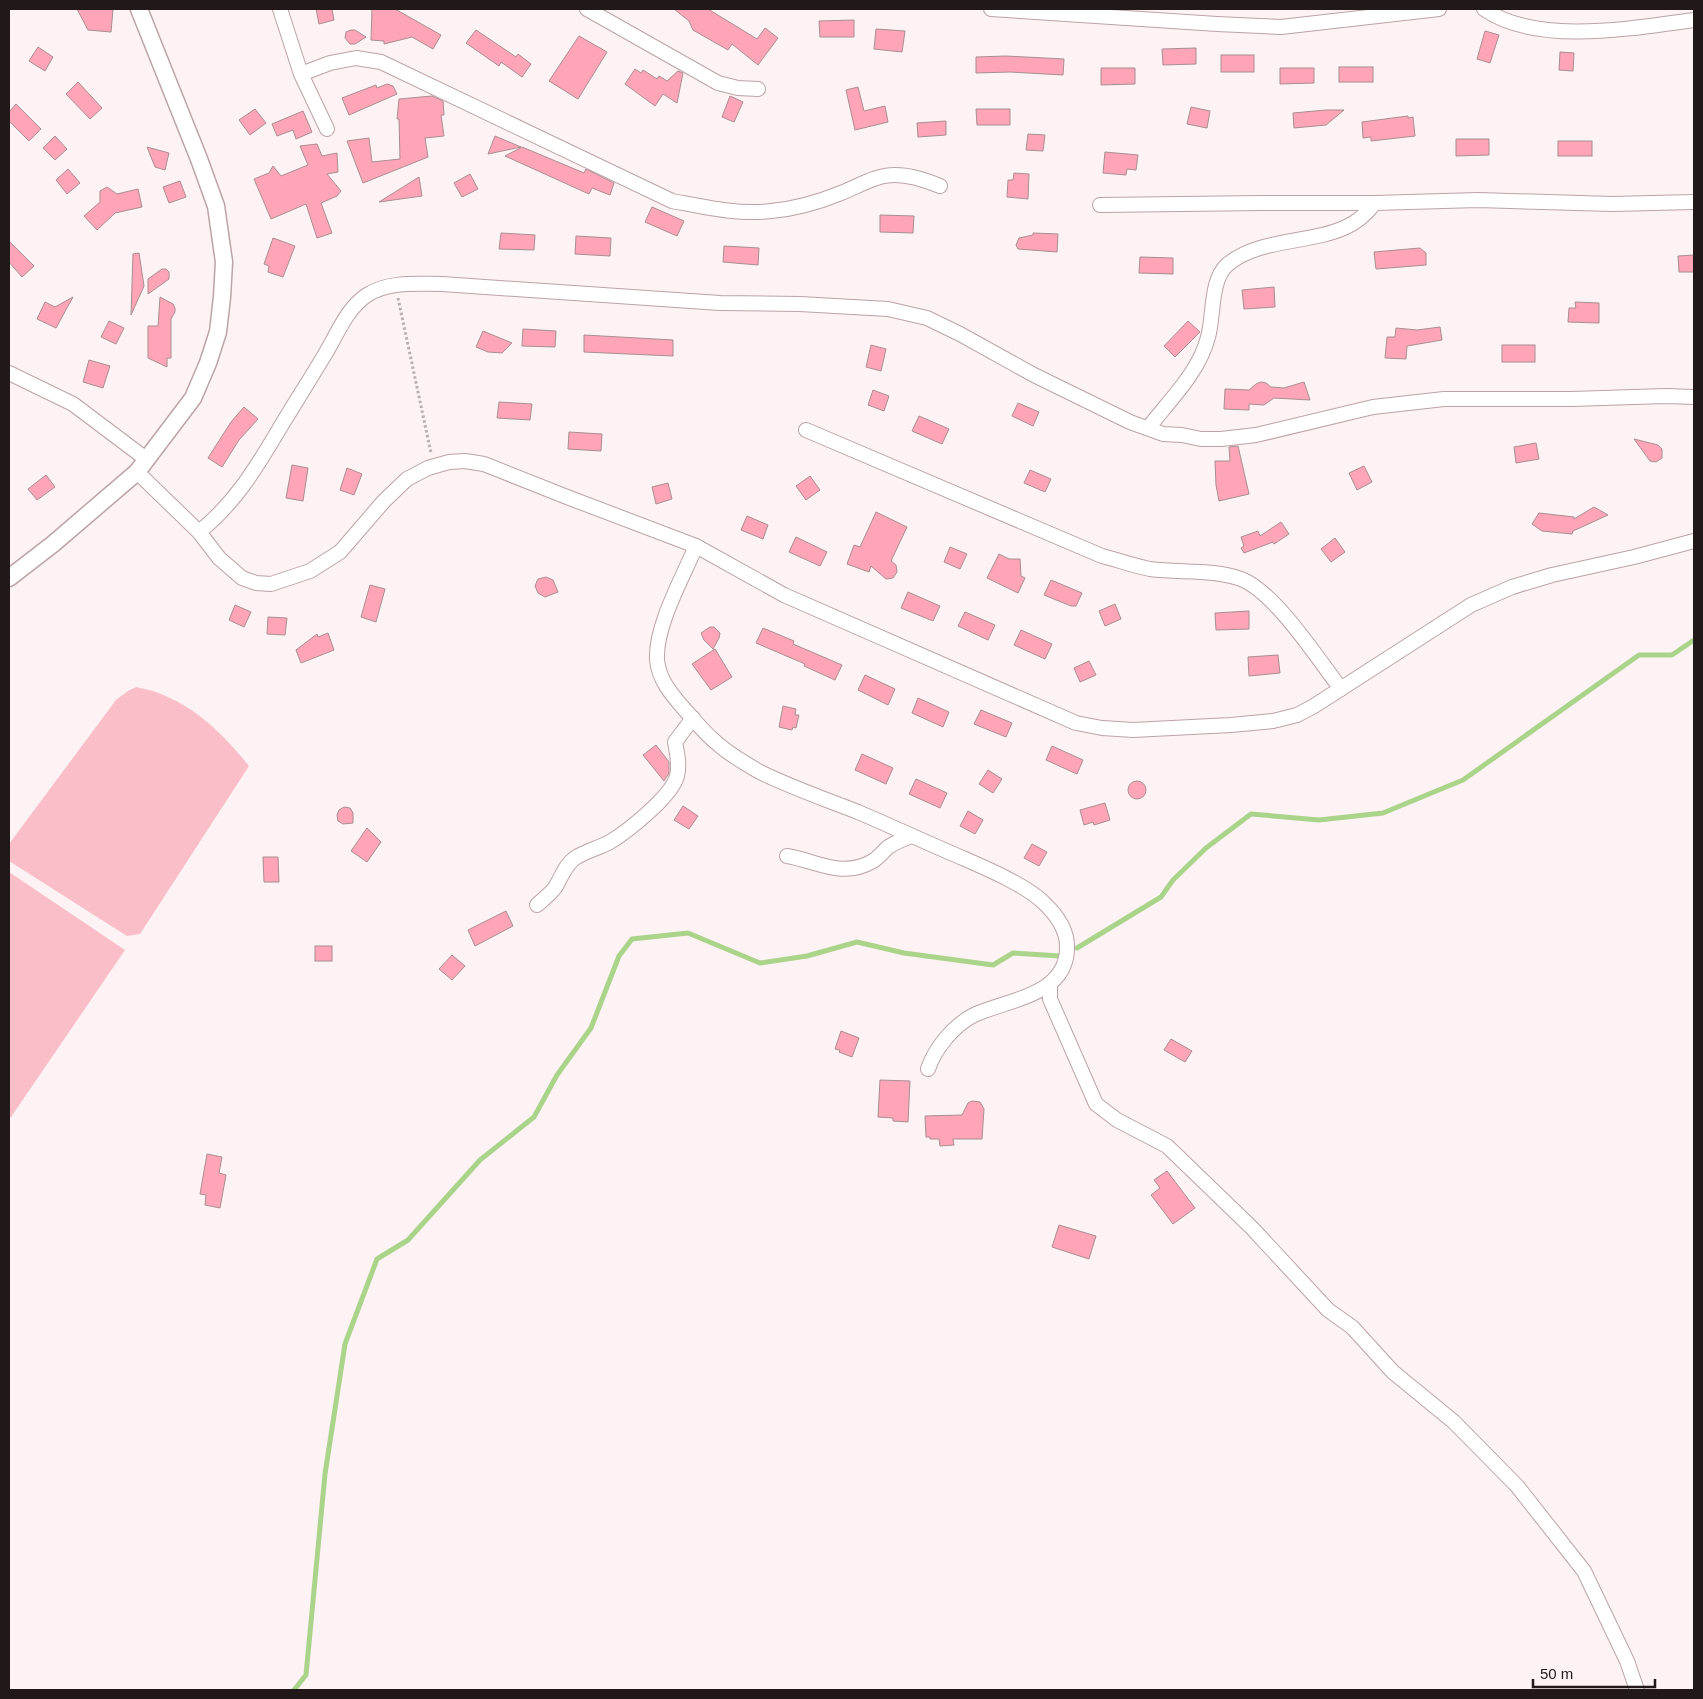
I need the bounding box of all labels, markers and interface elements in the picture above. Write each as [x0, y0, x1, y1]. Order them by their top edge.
scale bar [1533, 1656, 1656, 1688]
text: 50 m [1540, 1665, 1573, 1682]

